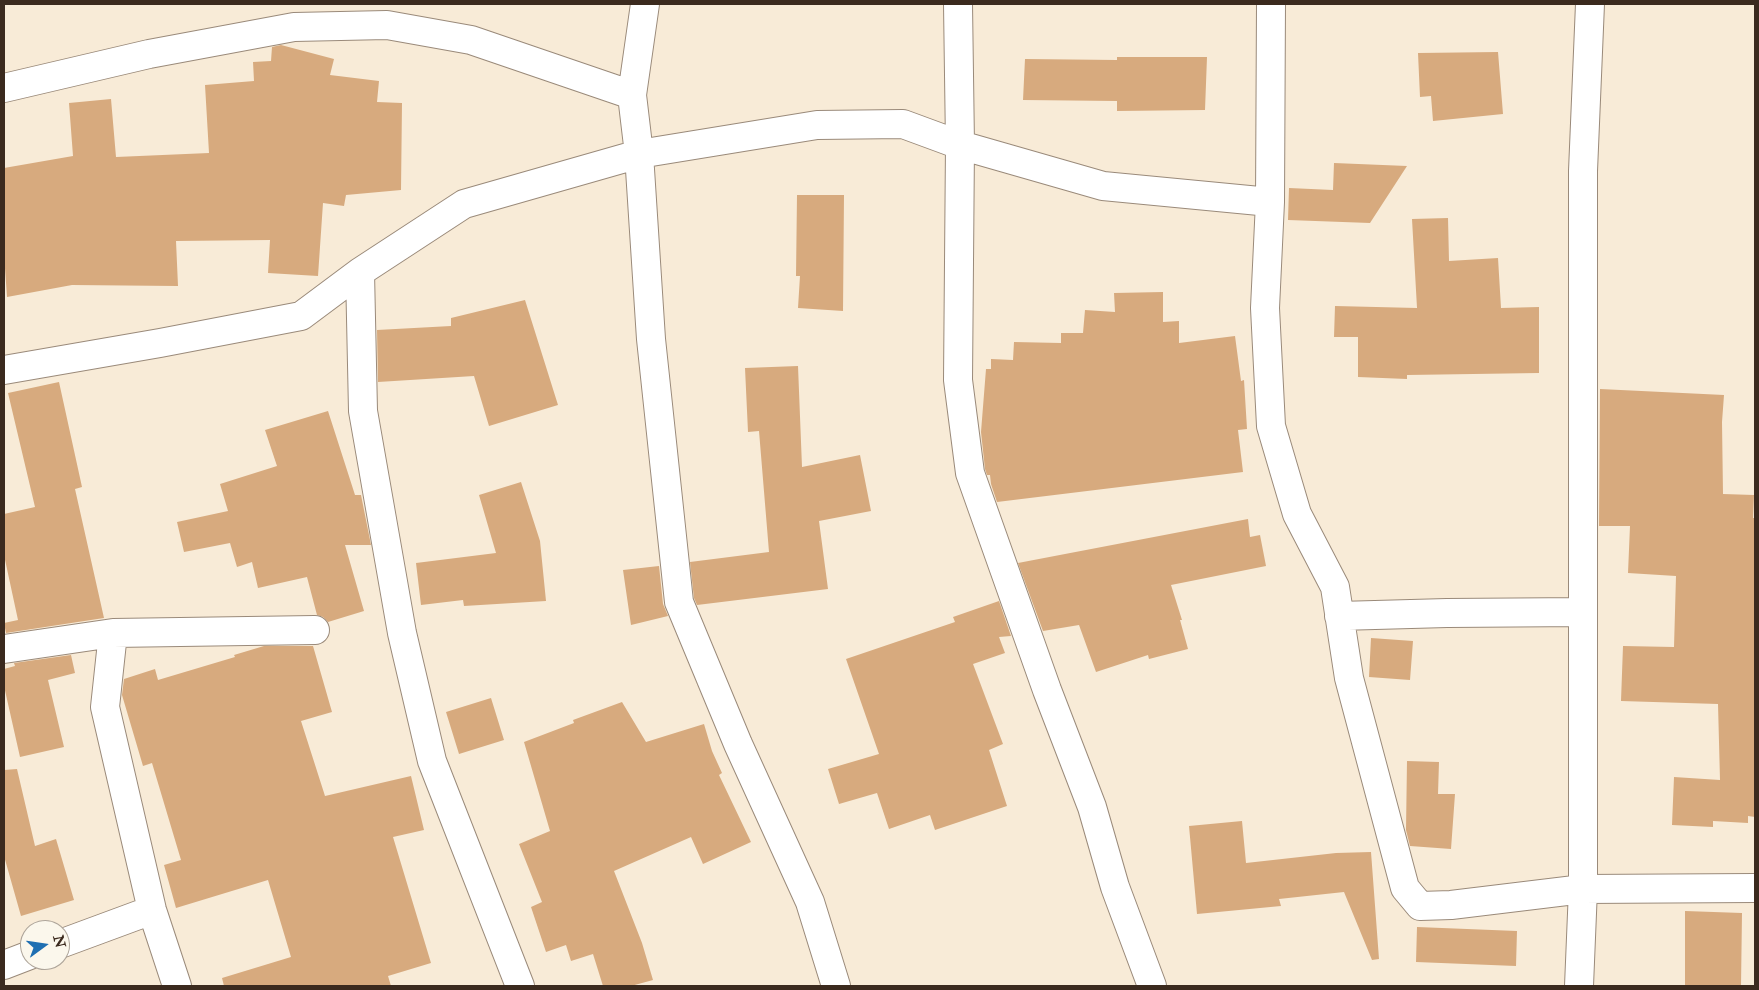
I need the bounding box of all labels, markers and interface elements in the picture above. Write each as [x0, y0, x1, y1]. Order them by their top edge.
north arrow [20, 920, 70, 970]
text: N [49, 933, 69, 950]

